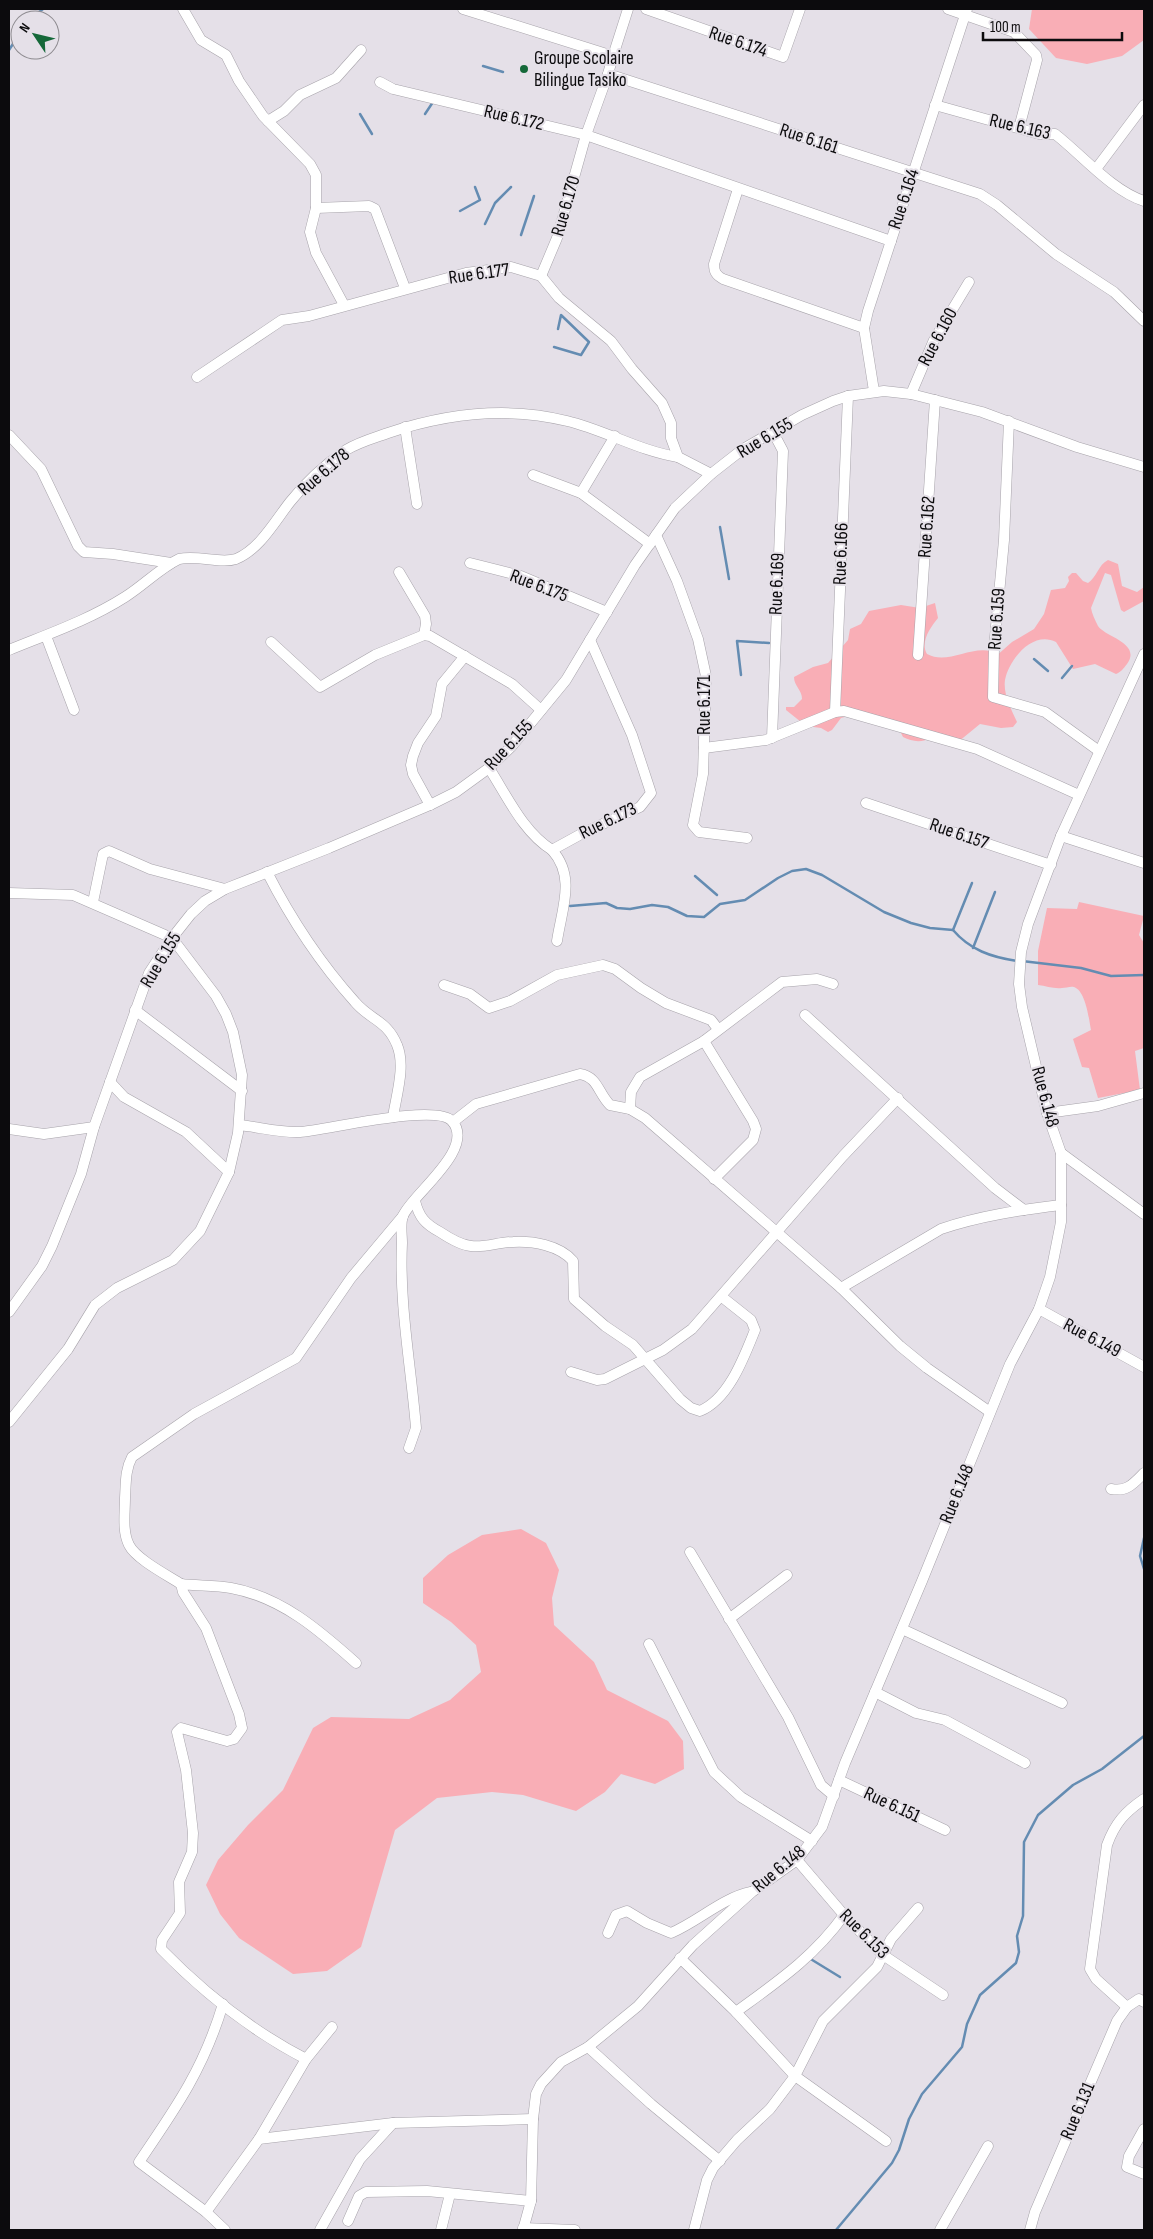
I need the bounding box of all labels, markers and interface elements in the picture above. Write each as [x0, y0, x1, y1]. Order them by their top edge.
north arrow [10, 10, 60, 60]
scale bar [983, 10, 1122, 42]
text: 100 m [990, 18, 1021, 37]
text: N [16, 20, 34, 36]
street label: Rue 6.174 [706, 21, 770, 63]
place label: Groupe Scolaire Bilingue Tasiko [534, 47, 634, 92]
marker: Groupe Scolaire Bilingue Tasiko [518, 63, 530, 75]
street label: Rue 6.172 [482, 100, 546, 136]
street label: Rue 6.163 [987, 109, 1053, 145]
street label: Rue 6.161 [777, 119, 842, 159]
street label: Rue 6.164 [883, 166, 925, 232]
street label: Rue 6.170 [546, 173, 586, 239]
street label: Rue 6.177 [447, 258, 511, 290]
street label: Rue 6.160 [913, 304, 963, 370]
street label: Rue 6.155 [733, 412, 797, 464]
street label: Rue 6.178 [293, 443, 355, 501]
street label: Rue 6.162 [913, 495, 941, 559]
street label: Rue 6.166 [828, 522, 854, 586]
street label: Rue 6.169 [764, 552, 790, 616]
street label: Rue 6.175 [506, 564, 572, 608]
street label: Rue 6.159 [983, 587, 1011, 651]
street label: Rue 6.171 [693, 675, 716, 735]
street label: Rue 6.155 [480, 715, 538, 775]
street label: Rue 6.173 [575, 797, 641, 845]
street label: Rue 6.157 [926, 813, 992, 855]
street label: Rue 6.155 [135, 928, 187, 992]
street label: Rue 6.148 [1026, 1064, 1064, 1130]
street label: Rue 6.149 [1059, 1313, 1125, 1363]
street label: Rue 6.148 [935, 1461, 979, 1527]
street label: Rue 6.151 [860, 1782, 924, 1828]
street label: Rue 6.148 [748, 1840, 810, 1898]
street label: Rue 6.153 [834, 1904, 894, 1964]
street label: Rue 6.131 [1056, 2078, 1100, 2143]

